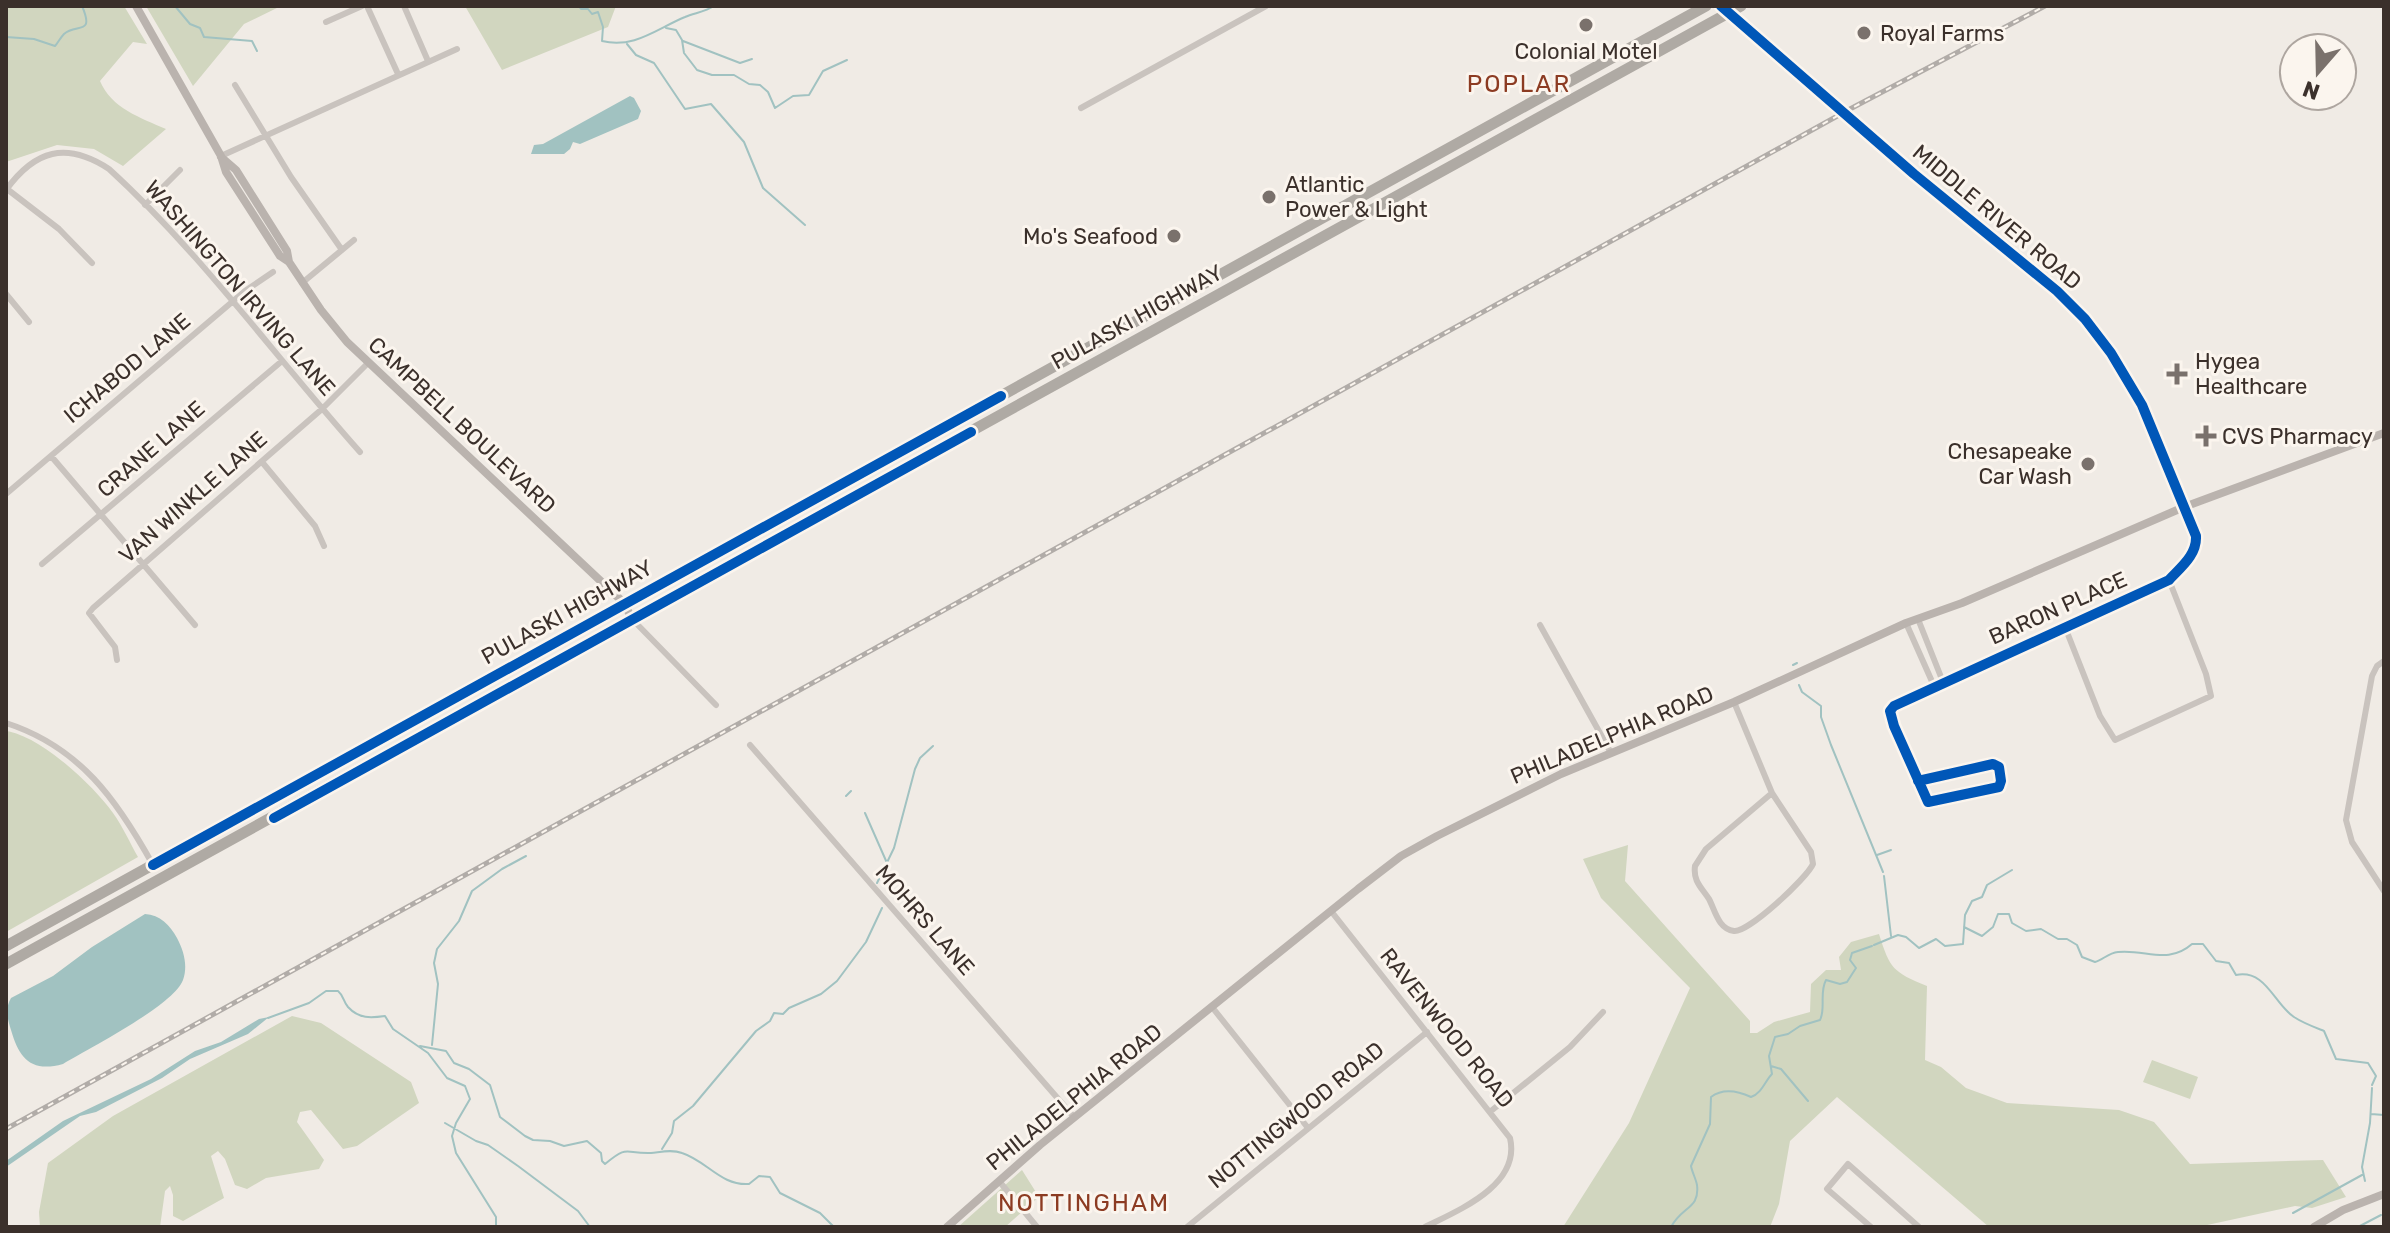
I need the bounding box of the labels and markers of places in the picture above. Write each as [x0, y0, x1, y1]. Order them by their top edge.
marker: Colonial Motel [1577, 16, 1595, 34]
place label: Royal Farms [1880, 20, 2005, 47]
marker: Royal Farms [1855, 24, 1873, 42]
place label: Colonial Motel [1514, 38, 1658, 65]
place label: Atlantic Power & Light [1285, 171, 1428, 223]
marker: Atlantic Power & Light [1260, 188, 1278, 206]
place label: Mo's Seafood [1023, 223, 1158, 250]
marker: Mo's Seafood [1165, 227, 1183, 245]
place label: Hygea Healthcare [2195, 348, 2307, 400]
marker: Hygea Healthcare [2166, 363, 2188, 385]
place label: CVS Pharmacy [2222, 423, 2373, 450]
marker: CVS Pharmacy [2197, 427, 2215, 445]
place label: Chesapeake Car Wash [1948, 438, 2072, 490]
marker: Chesapeake Car Wash [2079, 455, 2097, 473]

